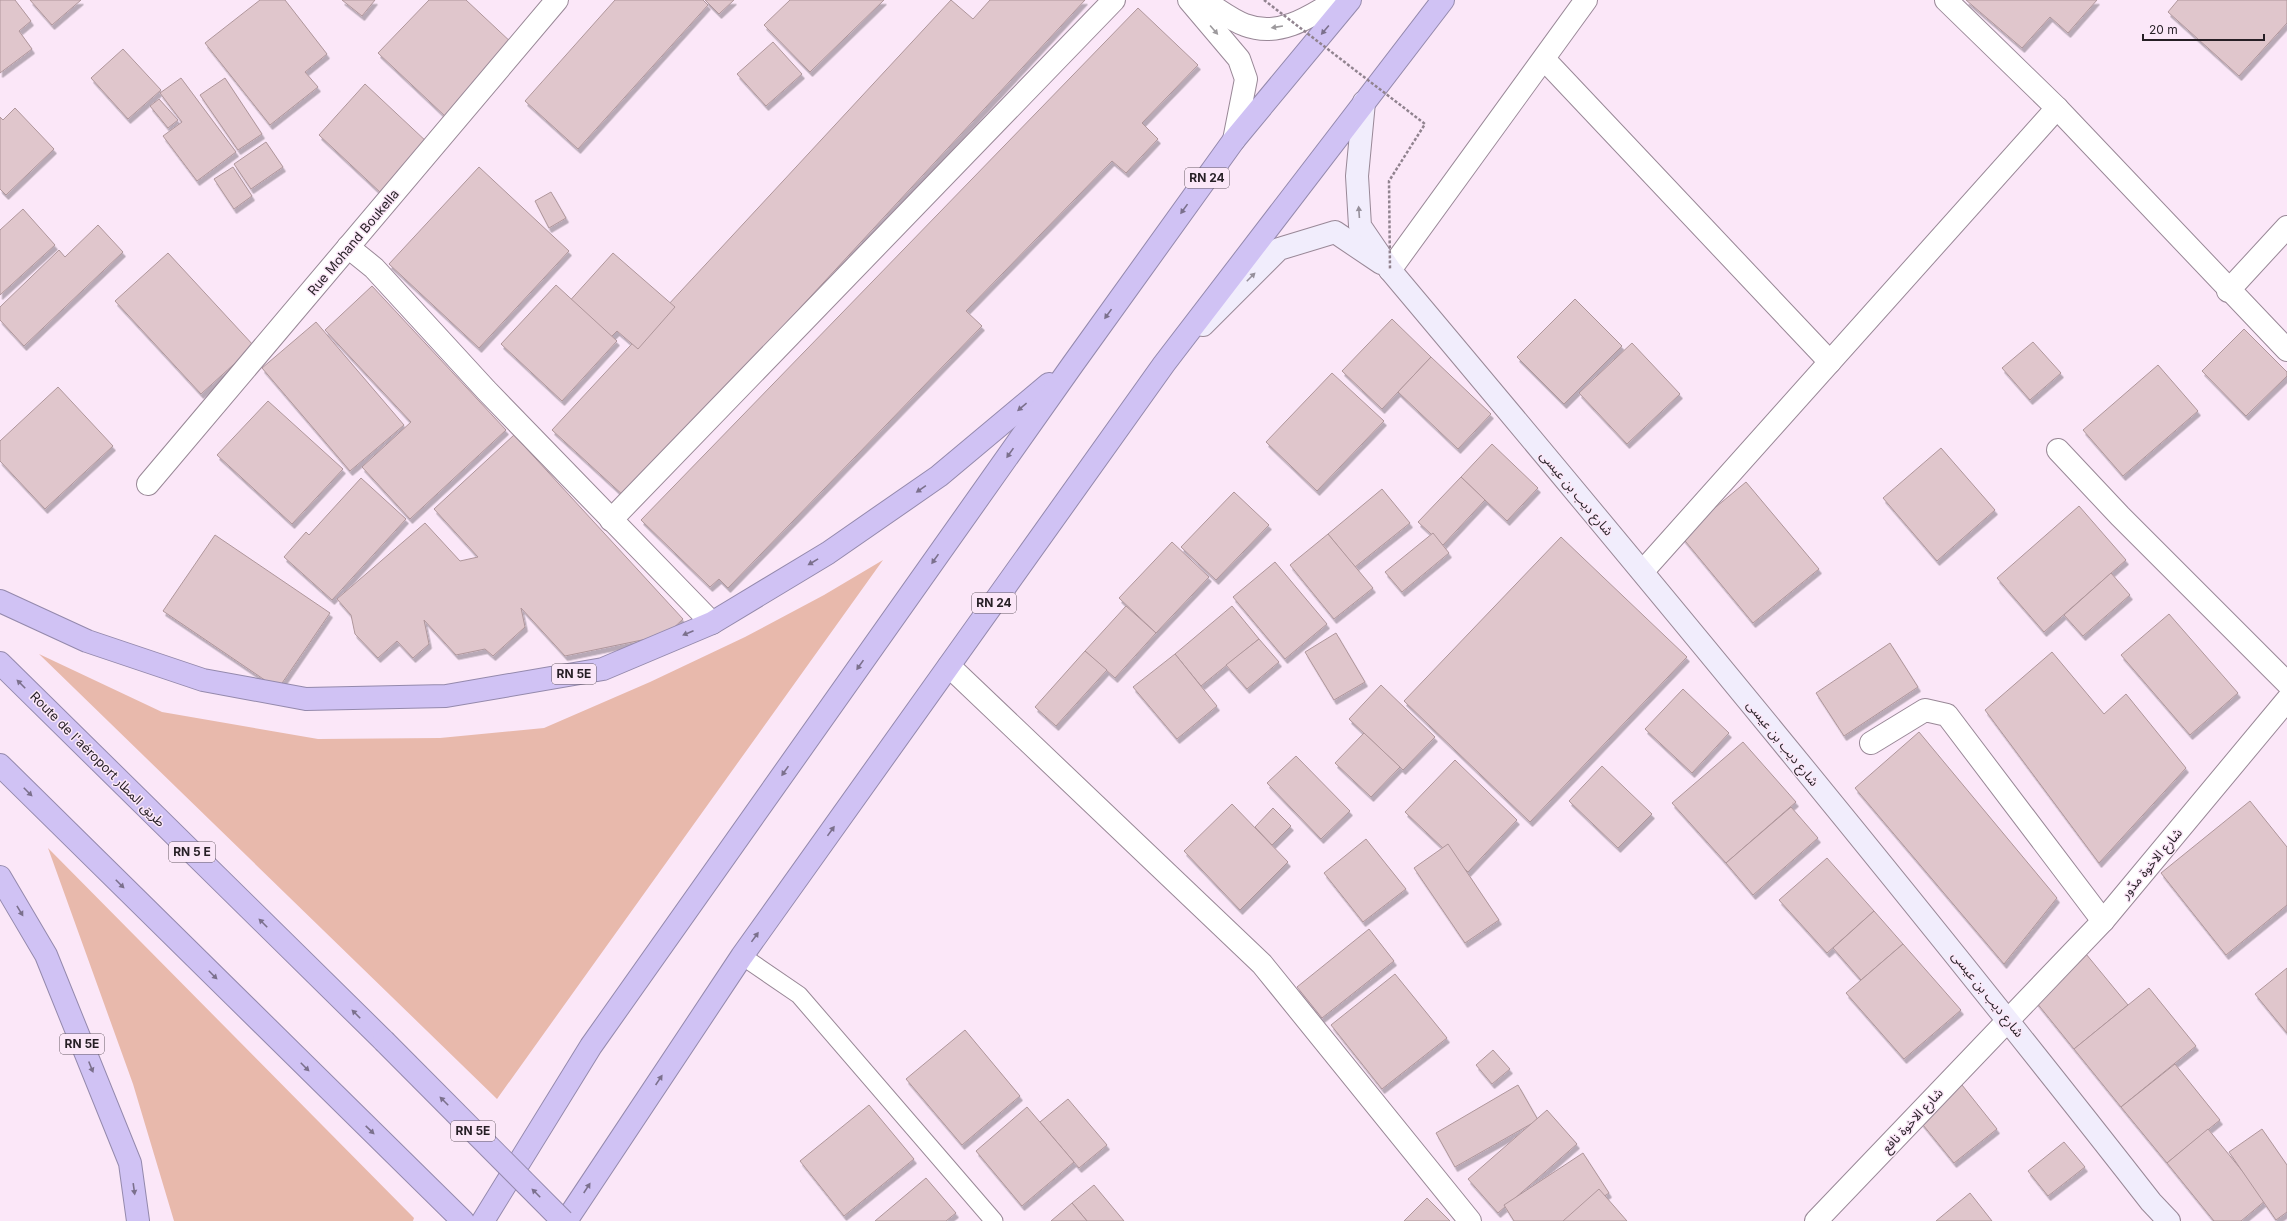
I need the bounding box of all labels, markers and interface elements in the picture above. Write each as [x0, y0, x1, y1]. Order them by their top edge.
scale bar [2143, 16, 2264, 42]
text: 20 m [2149, 22, 2178, 37]
one-way arrow [1209, 25, 1218, 34]
one-way arrow [1271, 25, 1283, 31]
one-way arrow [1321, 25, 1330, 35]
road number: RN 24 [1185, 168, 1229, 188]
street label: Rue Mohand Boukella [304, 186, 402, 298]
one-way arrow [1181, 204, 1189, 214]
one-way arrow [1356, 206, 1363, 218]
one-way arrow [1246, 272, 1256, 282]
one-way arrow [1104, 309, 1112, 320]
one-way arrow [1016, 402, 1027, 411]
one-way arrow [1006, 447, 1014, 458]
street label: شارع ديب بن عيسى [1535, 447, 1617, 541]
one-way arrow [916, 485, 926, 493]
one-way arrow [931, 553, 939, 564]
one-way arrow [808, 558, 818, 566]
road number: RN 24 [972, 593, 1016, 613]
one-way arrow [683, 630, 694, 636]
one-way arrow [856, 660, 864, 670]
road number: RN 5E [552, 664, 596, 684]
one-way arrow [16, 679, 26, 689]
street label: Route de l'aéroport طريق المطار [26, 688, 169, 831]
street label: شارع ديب بن عيسى [1741, 697, 1822, 791]
one-way arrow [781, 766, 789, 776]
one-way arrow [23, 787, 33, 797]
street label: شارع الاخوة مدّور [2116, 825, 2187, 904]
one-way arrow [827, 826, 835, 837]
road number: RN 5 E [169, 842, 215, 862]
one-way arrow [115, 879, 125, 889]
one-way arrow [16, 905, 23, 917]
one-way arrow [258, 918, 268, 927]
one-way arrow [751, 932, 759, 943]
street label: شارع ديب بن عيسى [1946, 948, 2027, 1042]
one-way arrow [208, 970, 218, 980]
one-way arrow [351, 1009, 361, 1019]
road number: RN 5E [60, 1034, 104, 1054]
one-way arrow [89, 1062, 95, 1074]
one-way arrow [300, 1062, 310, 1071]
one-way arrow [655, 1075, 663, 1085]
street label: شارع الاخوة نافع [1878, 1084, 1948, 1158]
one-way arrow [439, 1096, 449, 1106]
road number: RN 5E [451, 1121, 495, 1141]
one-way arrow [365, 1126, 375, 1135]
one-way arrow [131, 1183, 137, 1195]
one-way arrow [583, 1183, 591, 1193]
one-way arrow [531, 1188, 540, 1198]

